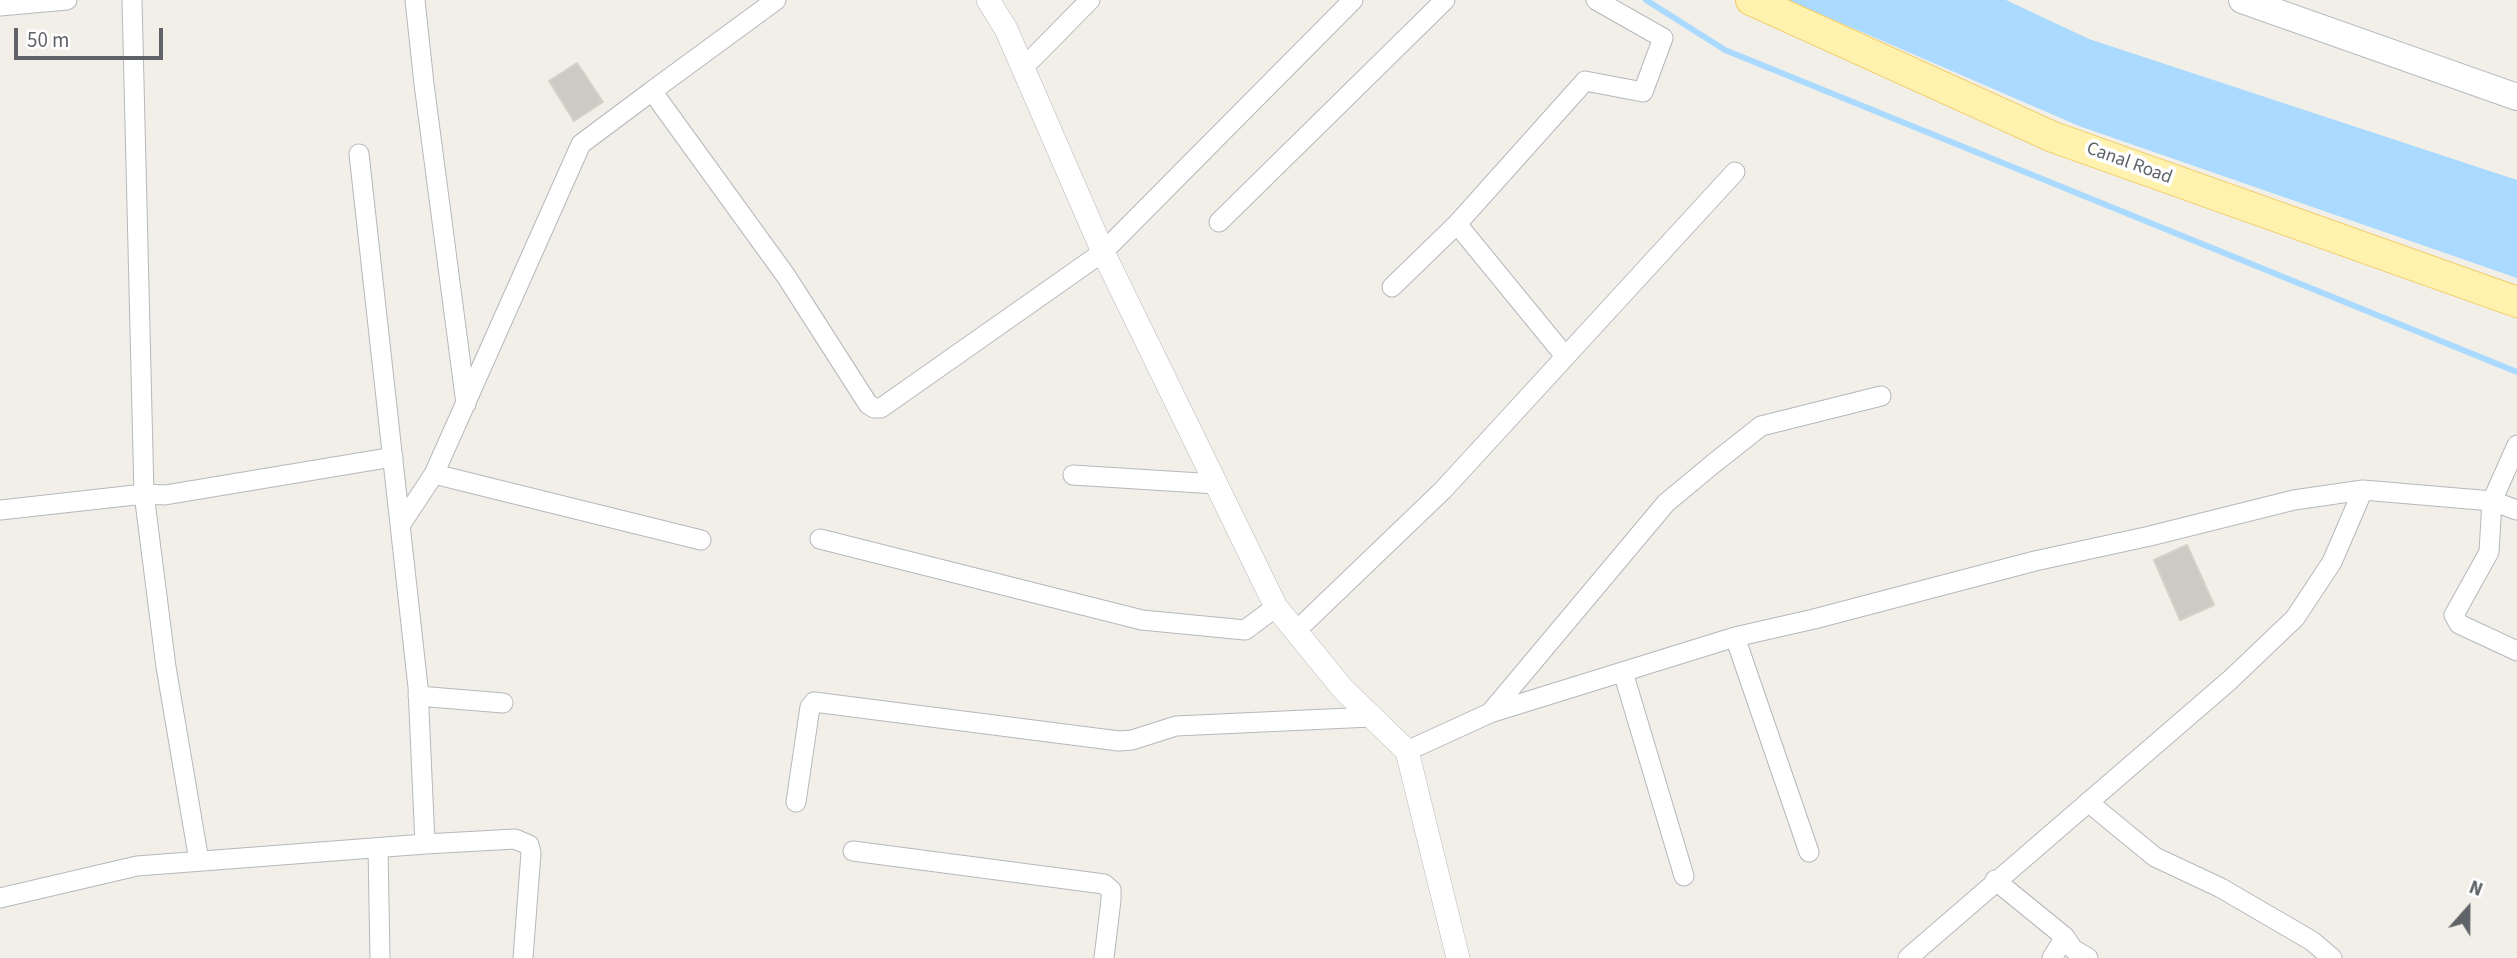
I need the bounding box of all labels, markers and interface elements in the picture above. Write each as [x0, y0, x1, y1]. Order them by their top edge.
scale bar [18, 14, 166, 58]
text: 50 m [27, 25, 69, 55]
street label: Canal Road [2083, 138, 2175, 190]
north arrow [2433, 874, 2503, 944]
text: N [2465, 874, 2486, 904]

